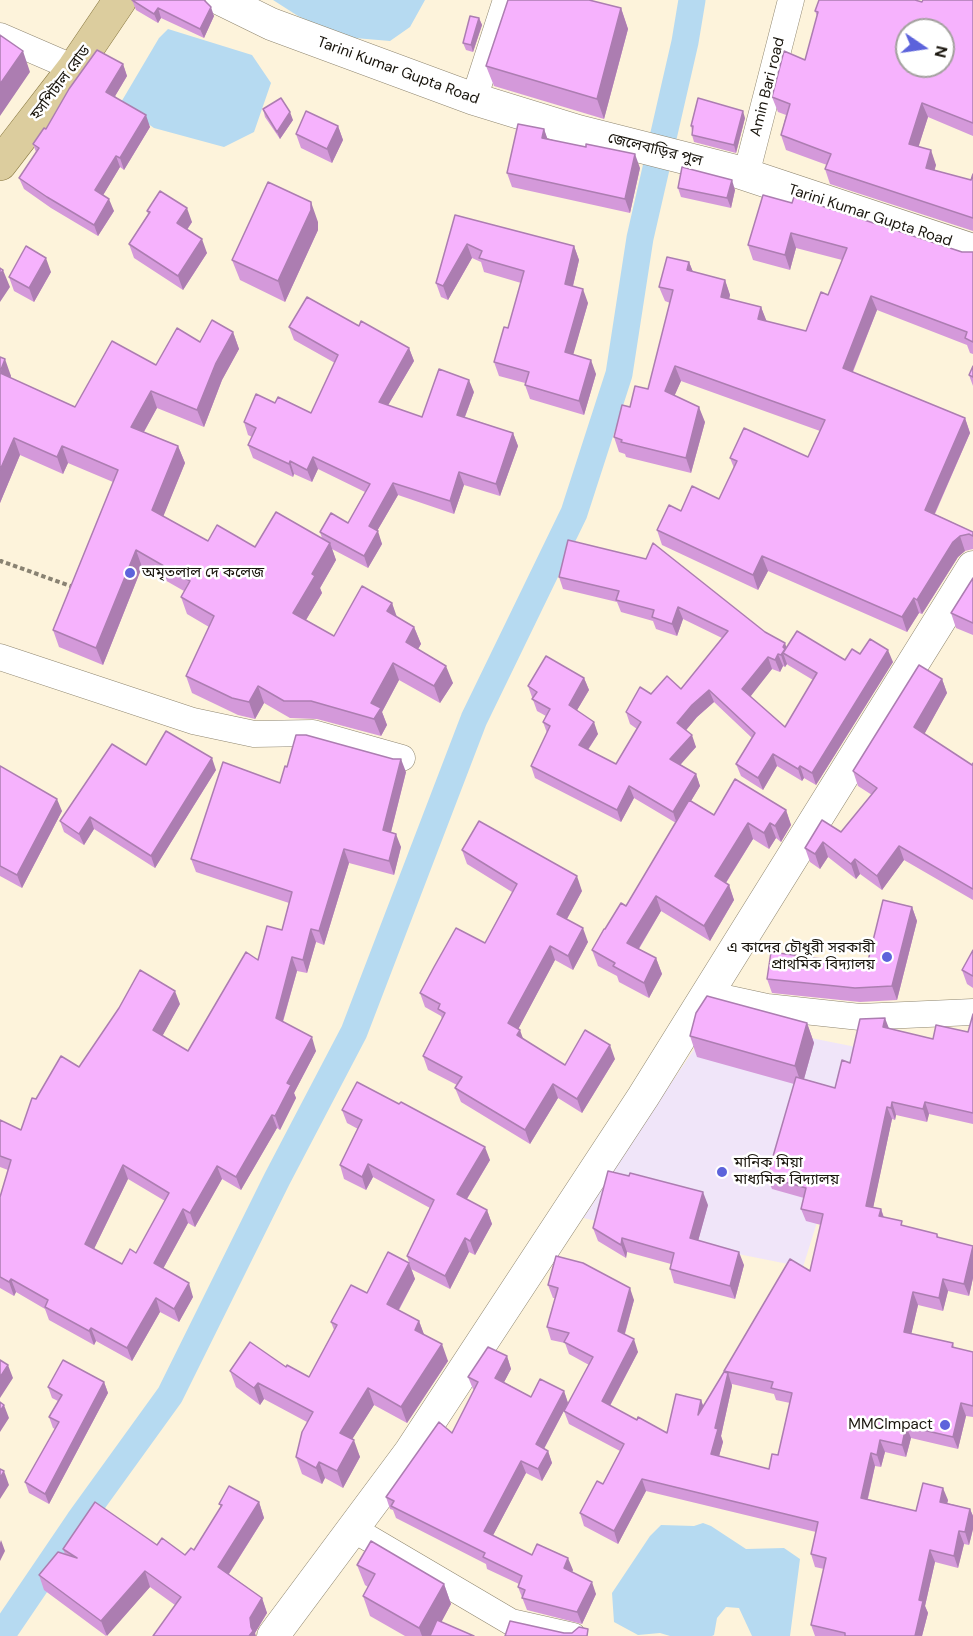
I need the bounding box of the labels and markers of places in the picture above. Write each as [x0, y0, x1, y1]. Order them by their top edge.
place label: অমৃতলাল দে কলেজ [142, 564, 264, 582]
marker: অমৃতলাল দে কলেজ [123, 566, 137, 580]
place label: এ কাদের চৌধুরী সরকারী প্রাথমিক বিদ্যালয় [727, 939, 875, 974]
marker: এ কাদের চৌধুরী সরকারী প্রাথমিক বিদ্যালয় [880, 950, 894, 964]
place label: মানিক মিয়া মাধ্যমিক বিদ্যালয় [734, 1154, 839, 1189]
marker: মানিক মিয়া মাধ্যমিক বিদ্যালয় [715, 1165, 729, 1179]
place label: MMCImpact [848, 1416, 933, 1434]
marker: MMCImpact [938, 1418, 952, 1432]

